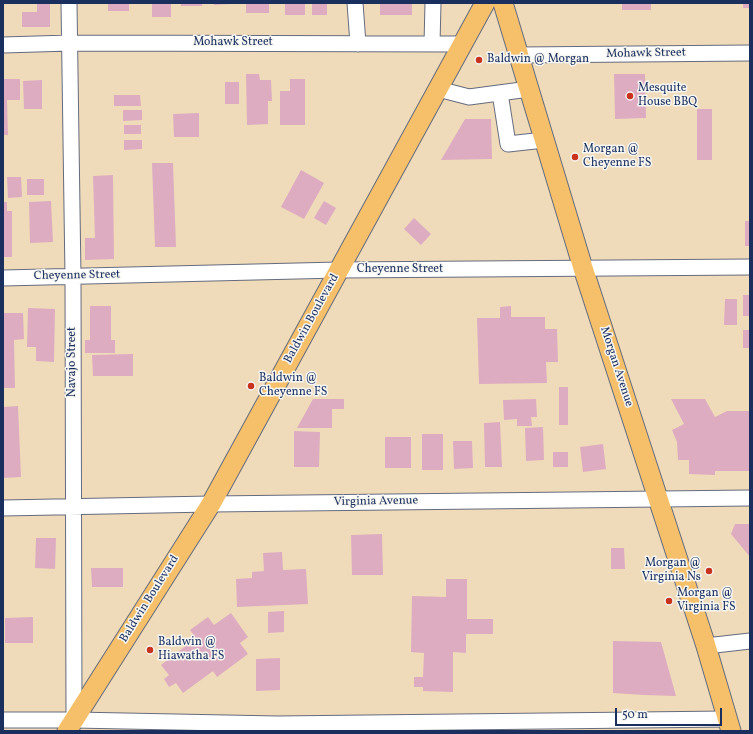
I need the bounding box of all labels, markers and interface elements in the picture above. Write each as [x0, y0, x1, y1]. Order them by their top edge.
street label: Mohawk Street [193, 36, 273, 50]
street label: Mohawk Street [606, 46, 686, 62]
place label: Baldwin @ Morgan [487, 53, 589, 67]
marker: Baldwin @ Morgan [474, 55, 484, 65]
place label: Mesquite House BBQ [638, 82, 697, 110]
marker: Mesquite House BBQ [625, 91, 635, 101]
place label: Morgan @ Cheyenne FS [583, 143, 651, 171]
marker: Morgan @ Cheyenne FS [570, 152, 580, 162]
street label: Cheyenne Street [357, 263, 443, 277]
street label: Cheyenne Street [34, 268, 120, 284]
street label: Baldwin Boulevard [281, 272, 343, 366]
street label: Morgan Avenue [596, 325, 636, 409]
street label: Navajo Street [66, 327, 80, 397]
place label: Baldwin @ Cheyenne FS [259, 372, 327, 400]
marker: Baldwin @ Cheyenne FS [246, 381, 256, 391]
street label: Virginia Avenue [334, 494, 418, 510]
street label: Baldwin Boulevard [117, 553, 183, 645]
place label: Morgan @ Virginia Ns [642, 557, 701, 585]
marker: Morgan @ Virginia Ns [704, 566, 714, 576]
place label: Morgan @ Virginia FS [677, 587, 736, 615]
marker: Morgan @ Virginia FS [664, 596, 674, 606]
place label: Baldwin @ Hiawatha FS [158, 636, 224, 664]
marker: Baldwin @ Hiawatha FS [145, 645, 155, 655]
scale bar [617, 700, 724, 726]
text: 50 m [622, 707, 648, 723]

